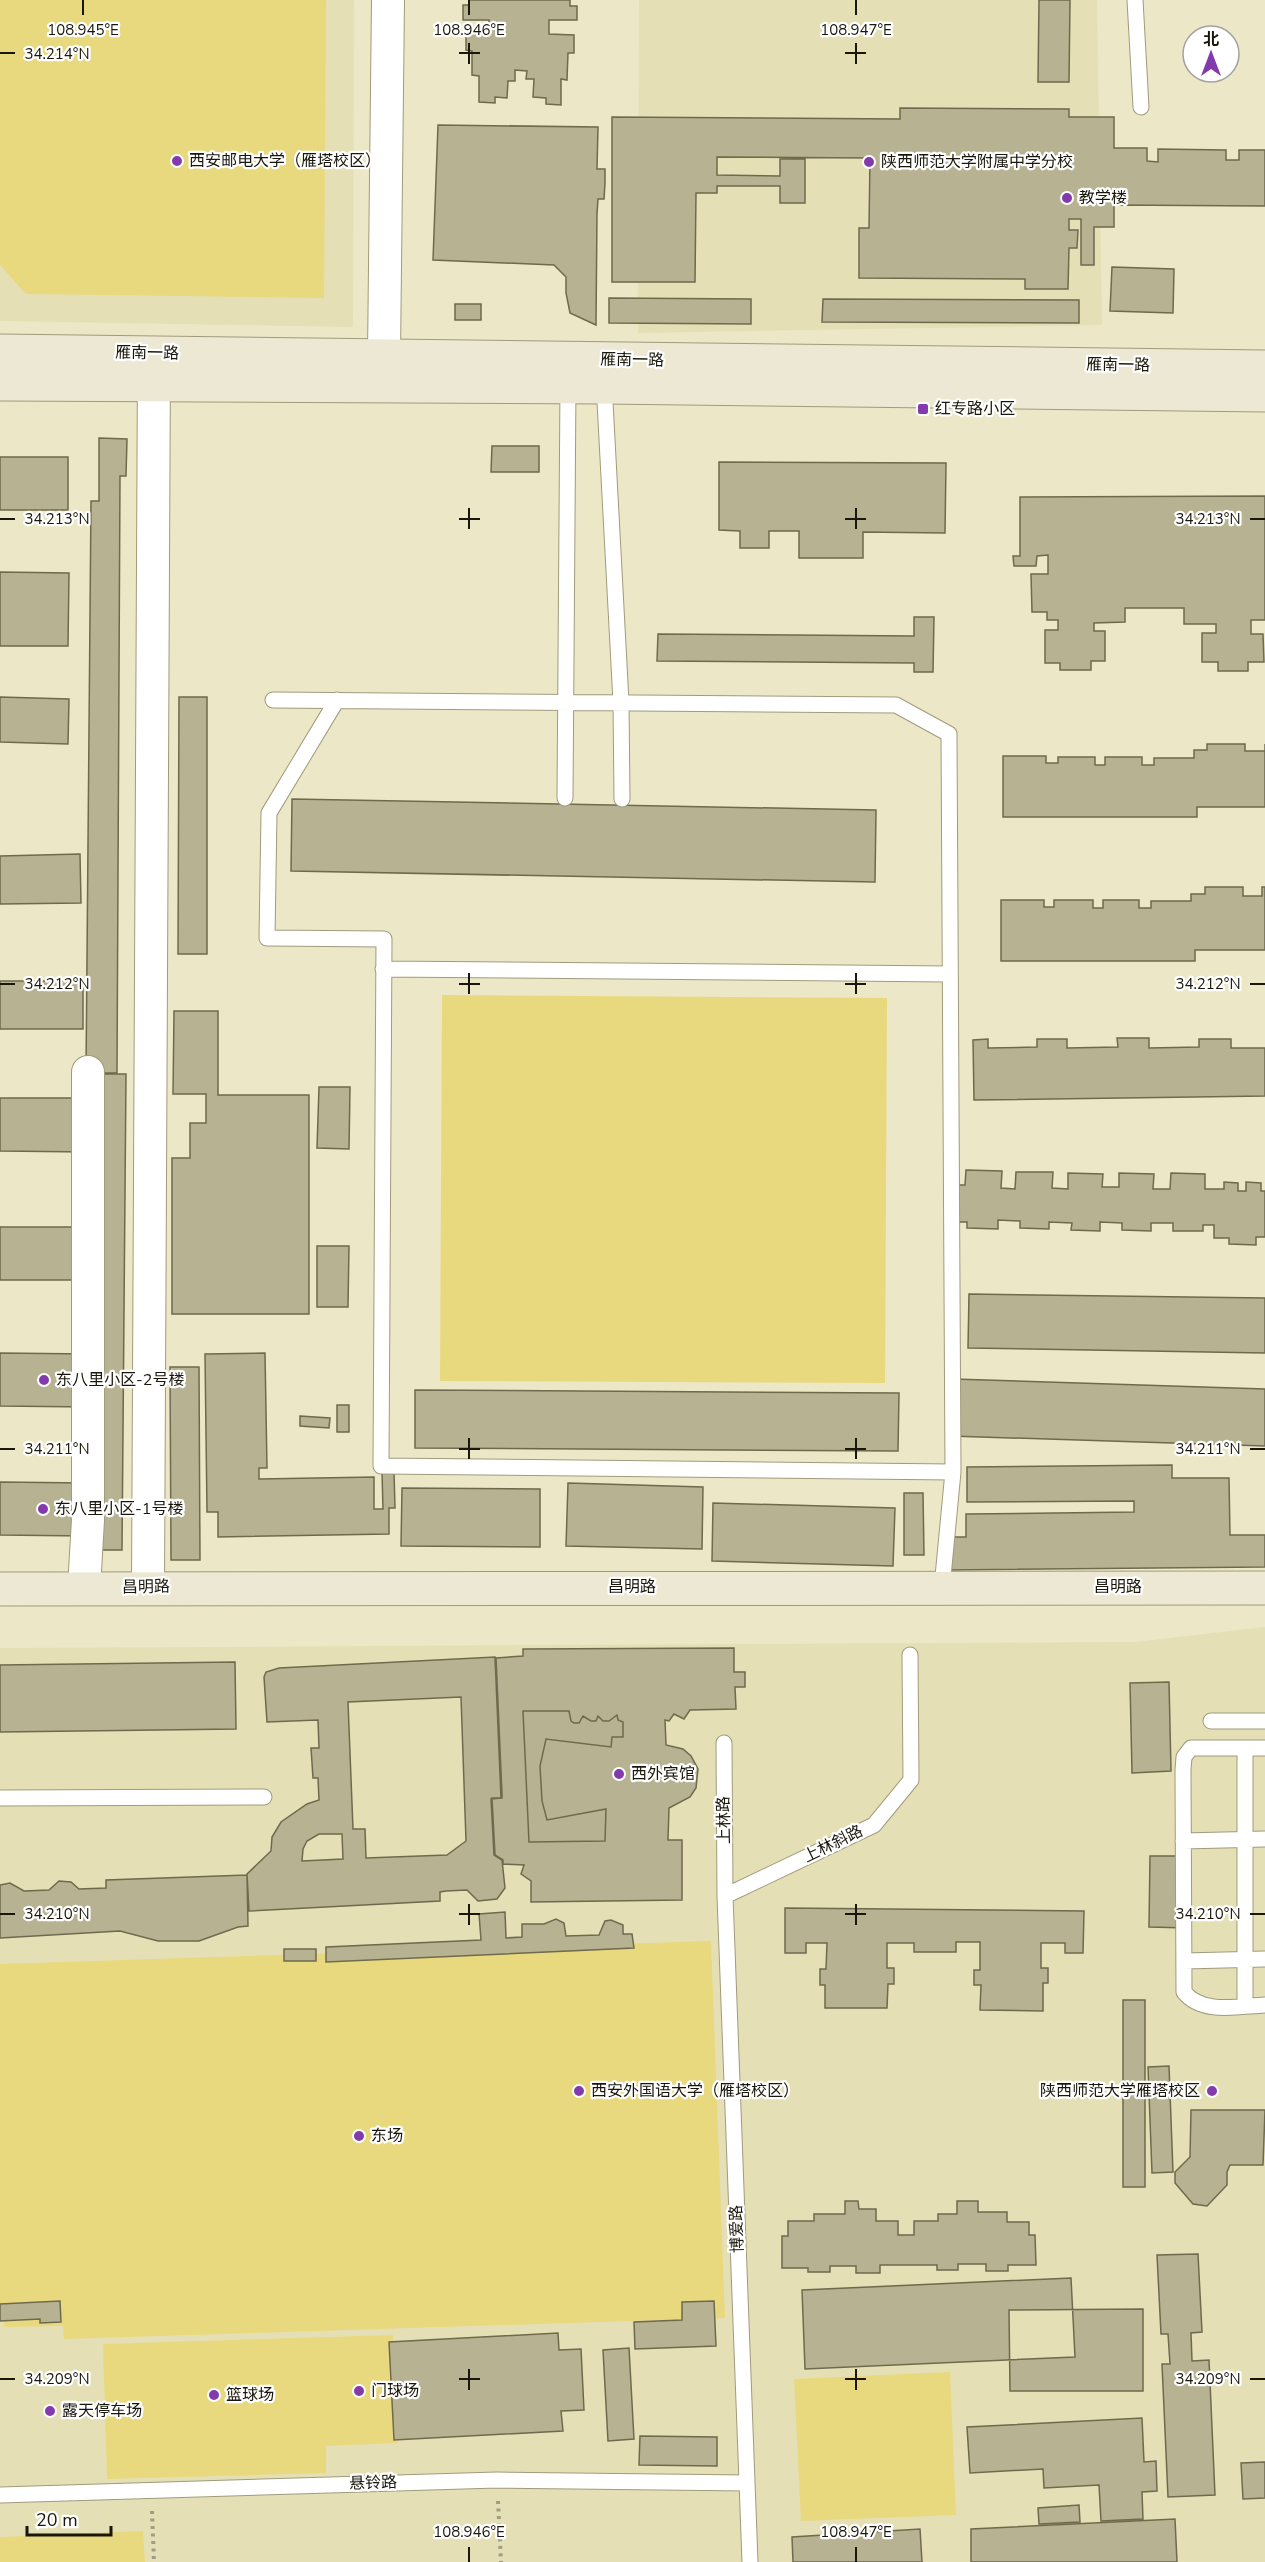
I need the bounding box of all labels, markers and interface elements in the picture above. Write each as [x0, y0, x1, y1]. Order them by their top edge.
text: 108.945°E [47, 20, 119, 40]
text: 108.946°E [433, 20, 505, 40]
text: 108.947°E [820, 20, 892, 40]
north arrow [1181, 24, 1241, 84]
text: 北 [1203, 29, 1219, 51]
text: 34.214°N [24, 44, 90, 64]
place label: 西安邮电大学（雁塔校区） [189, 150, 381, 172]
place label: 陕西师范大学附属中学分校 [881, 151, 1073, 173]
marker: 西安邮电大学（雁塔校区） [170, 154, 184, 168]
marker: 陕西师范大学附属中学分校 [862, 155, 876, 169]
place label: 教学楼 [1079, 187, 1127, 209]
marker: 教学楼 [1060, 191, 1074, 205]
street label: 雁南一路 [115, 341, 179, 365]
street label: 雁南一路 [600, 348, 664, 372]
street label: 雁南一路 [1086, 353, 1150, 377]
place label: 红专路小区 [935, 398, 1015, 420]
marker: 红专路小区 [916, 402, 930, 416]
text: 34.213°N [24, 509, 90, 529]
text: 34.213°N [1175, 509, 1241, 529]
text: 34.212°N [24, 974, 90, 994]
text: 34.212°N [1175, 974, 1241, 994]
place label: 东八里小区-2号楼 [56, 1369, 184, 1391]
marker: 东八里小区-2号楼 [37, 1373, 51, 1387]
text: 34.211°N [24, 1439, 90, 1459]
text: 34.211°N [1175, 1439, 1241, 1459]
place label: 东八里小区-1号楼 [55, 1498, 183, 1520]
marker: 东八里小区-1号楼 [36, 1502, 50, 1516]
street label: 昌明路 [122, 1576, 170, 1598]
street label: 昌明路 [608, 1576, 656, 1598]
street label: 昌明路 [1094, 1576, 1142, 1598]
place label: 西外宾馆 [631, 1763, 695, 1785]
marker: 西外宾馆 [612, 1767, 626, 1781]
street label: 上林路 [713, 1796, 735, 1844]
street label: 上林斜路 [799, 1820, 867, 1868]
text: 34.210°N [24, 1904, 90, 1924]
text: 34.210°N [1175, 1904, 1241, 1924]
place label: 西安外国语大学（雁塔校区） [591, 2080, 799, 2102]
place label: 陕西师范大学雁塔校区 [1040, 2080, 1200, 2102]
marker: 西安外国语大学（雁塔校区） [572, 2084, 586, 2098]
marker: 陕西师范大学雁塔校区 [1205, 2084, 1219, 2098]
place label: 东场 [371, 2125, 403, 2147]
marker: 东场 [352, 2129, 366, 2143]
street label: 博爱路 [725, 2205, 749, 2253]
text: 34.209°N [24, 2369, 90, 2389]
text: 34.209°N [1175, 2369, 1241, 2389]
place label: 门球场 [371, 2380, 419, 2402]
place label: 篮球场 [226, 2384, 274, 2406]
marker: 门球场 [352, 2384, 366, 2398]
marker: 篮球场 [207, 2388, 221, 2402]
place label: 露天停车场 [62, 2400, 142, 2422]
marker: 露天停车场 [43, 2404, 57, 2418]
street label: 悬铃路 [349, 2471, 397, 2495]
scale bar [27, 2499, 111, 2537]
text: 20 m [36, 2508, 78, 2532]
text: 108.946°E [433, 2522, 505, 2542]
text: 108.947°E [820, 2522, 892, 2542]

